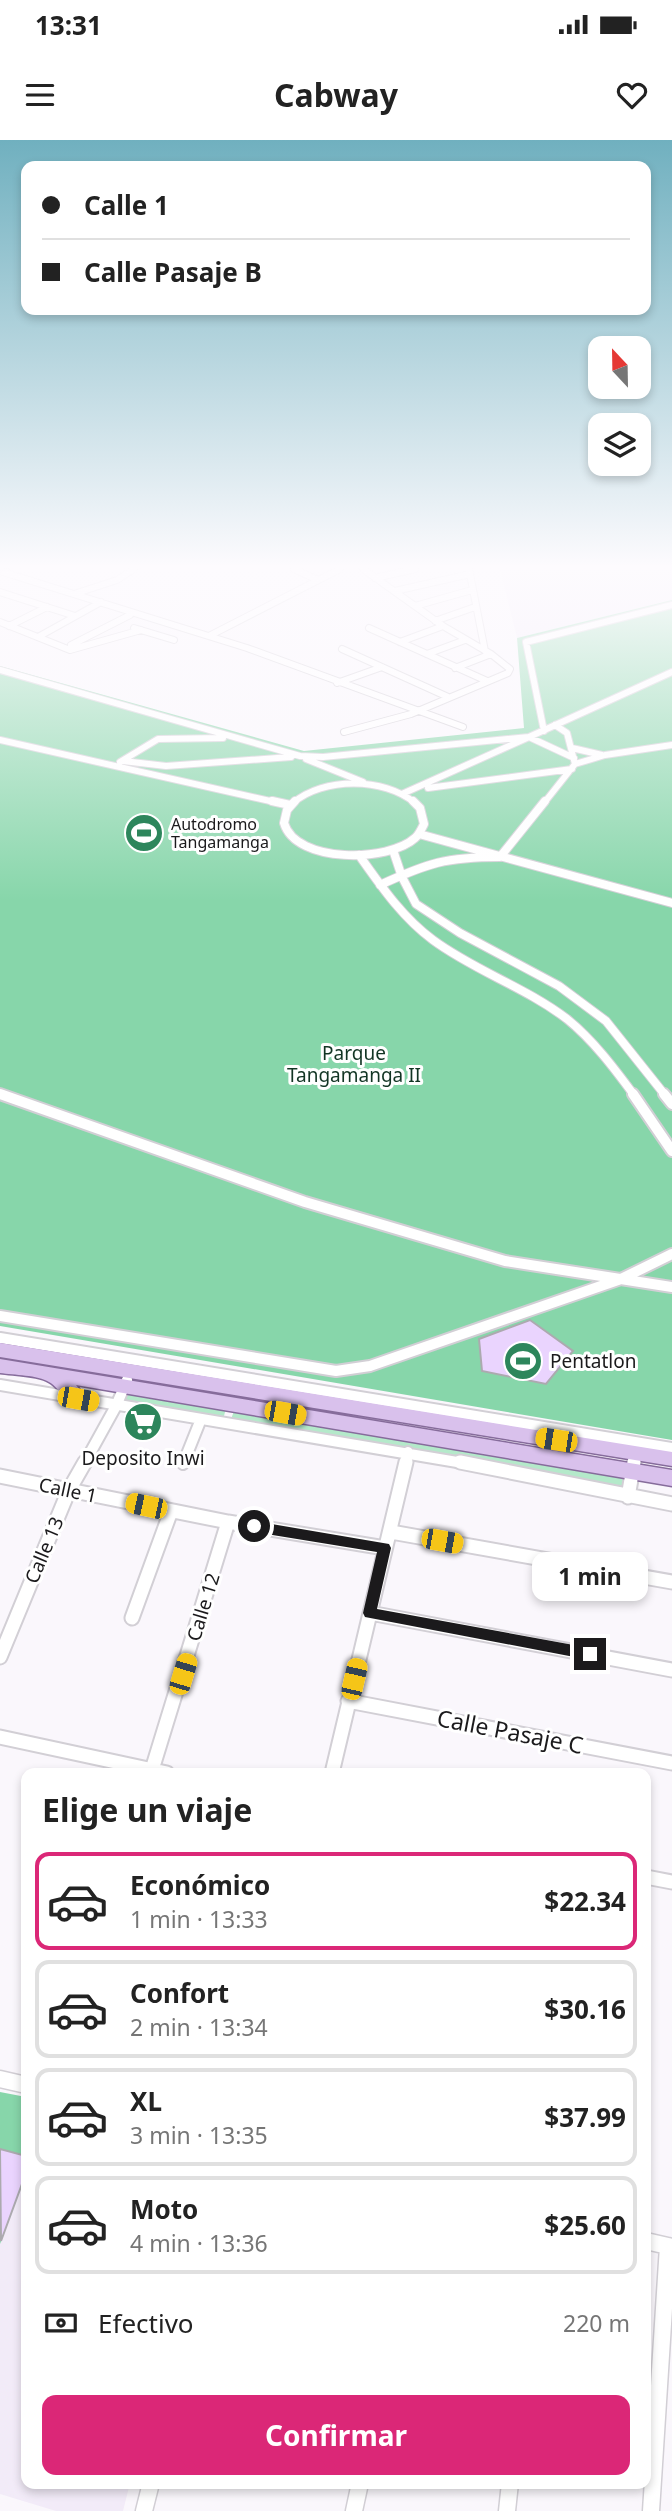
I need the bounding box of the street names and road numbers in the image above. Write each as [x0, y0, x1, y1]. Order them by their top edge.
street label: Calle 1 [36, 1471, 100, 1509]
street label: Calle 13 [18, 1513, 70, 1587]
street label: Calle 12 [180, 1570, 226, 1644]
street label: Calle Pasaje C [434, 1701, 586, 1761]

